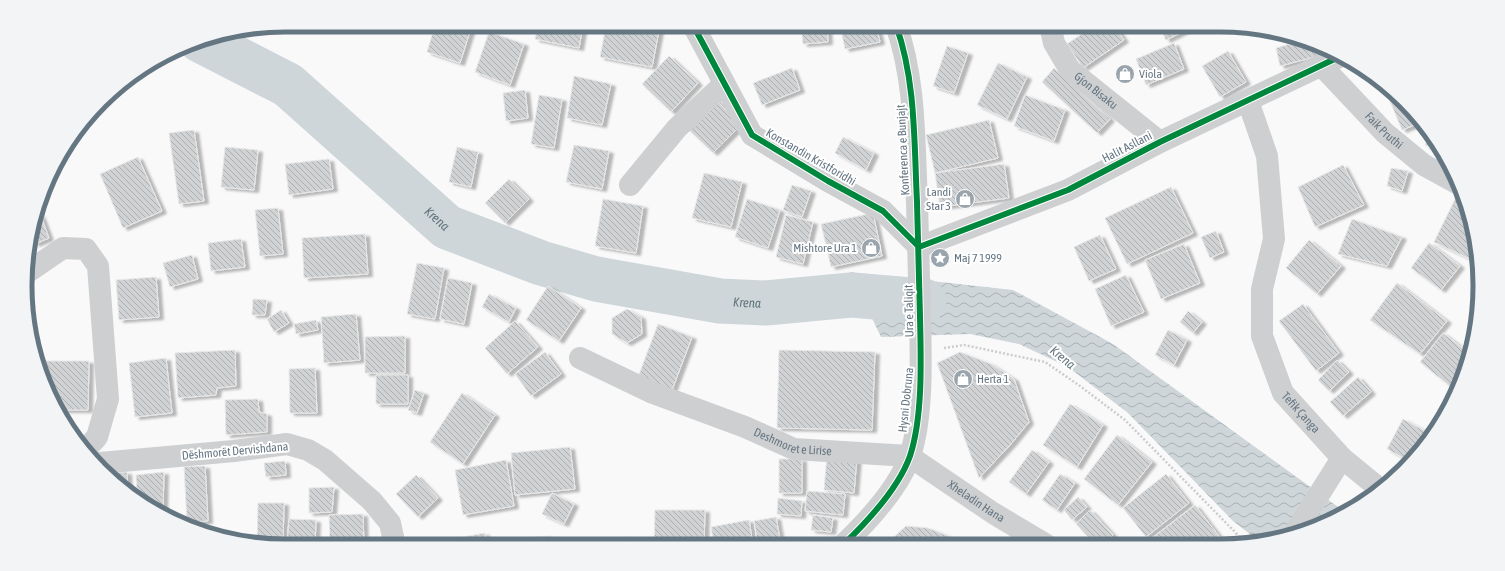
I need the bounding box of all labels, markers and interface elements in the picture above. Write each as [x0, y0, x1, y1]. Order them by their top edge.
shop icon: Viola [1114, 63, 1136, 85]
place label: Viola [1139, 67, 1162, 81]
street label: Gjon Bisaku [1071, 69, 1121, 112]
street label: Konferenca e Bunjajt [894, 104, 912, 196]
street label: Faik Pruthi [1362, 109, 1406, 152]
street label: Konstandin Kristforidhi [764, 126, 858, 188]
street label: Halit Asllani [1100, 128, 1154, 166]
place label: Landi Star 3 [926, 185, 951, 213]
shop icon: Landi Star 3 [954, 188, 976, 210]
water label: Krena [421, 204, 452, 234]
shop icon: Mishtore Ura 1 [860, 237, 882, 259]
place label: Mishtore Ura 1 [793, 241, 857, 255]
place icon: Maj 7 1999 [929, 247, 951, 269]
place label: Maj 7 1999 [954, 251, 1002, 265]
street label: Ura e Taliqit [902, 284, 916, 337]
water label: Krena [733, 295, 761, 311]
water label: Krena [1047, 343, 1078, 372]
street label: Hysni Dobruna [896, 367, 916, 433]
shop icon: Herta 1 [952, 368, 974, 390]
place label: Herta 1 [977, 372, 1010, 386]
street label: Tefik Çanga [1279, 389, 1323, 436]
street label: Deshmoret e Lirise [752, 425, 832, 458]
street label: Dëshmorët Dervishdana [181, 439, 289, 463]
street label: Xheladin Hana [945, 477, 1007, 525]

